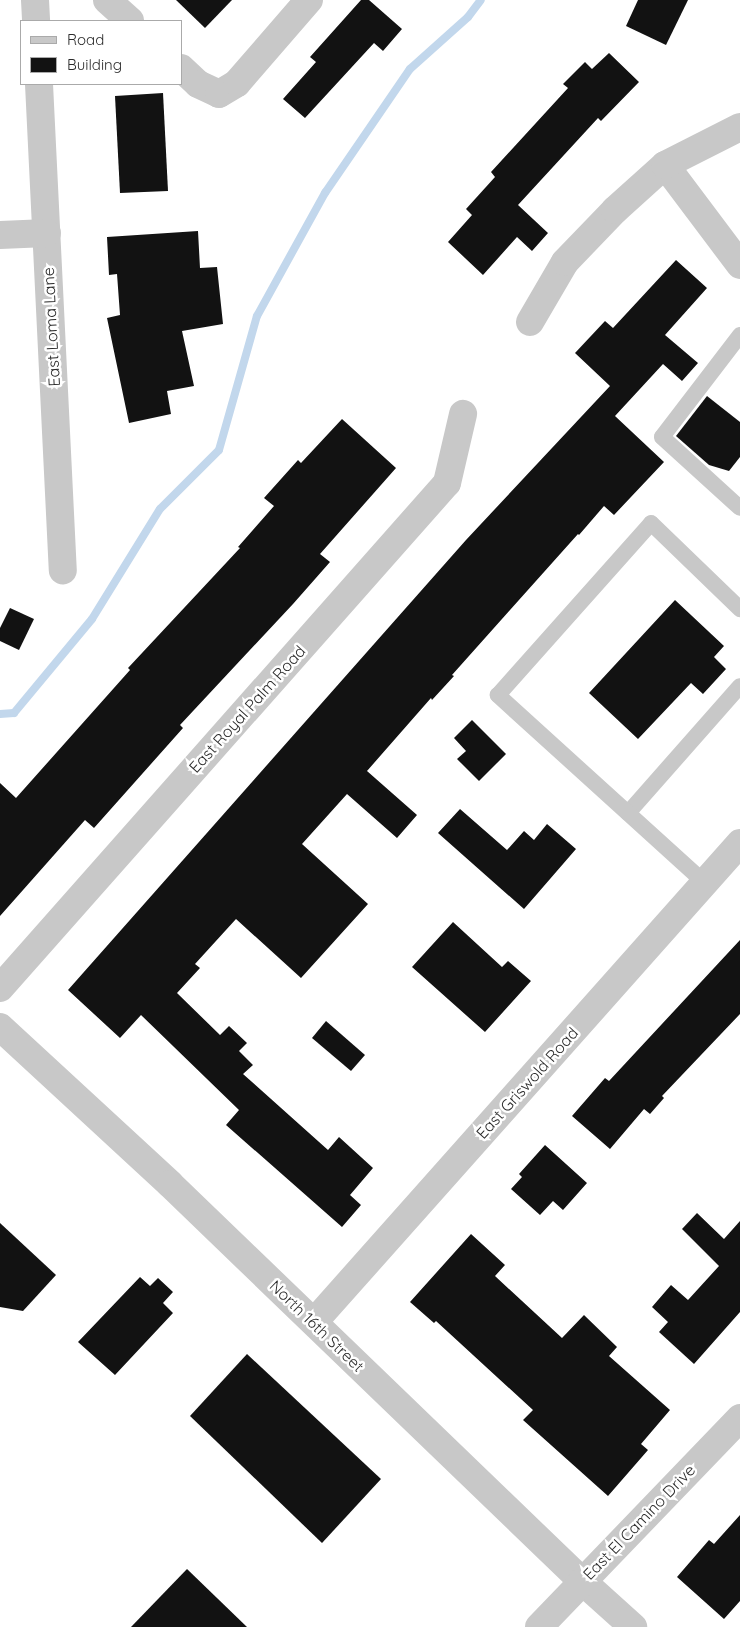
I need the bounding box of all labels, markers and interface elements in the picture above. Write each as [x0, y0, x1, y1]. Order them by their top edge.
legend [20, 20, 182, 85]
text: Road [67, 30, 104, 49]
text: Building [67, 55, 122, 74]
street label: East Loma Lane [38, 267, 64, 387]
street label: East Royal Palm Road [185, 641, 309, 777]
street label: East Griswold Road [472, 1023, 582, 1143]
street label: North 16th Street [266, 1276, 368, 1376]
street label: East El Camino Drive [579, 1460, 699, 1584]

